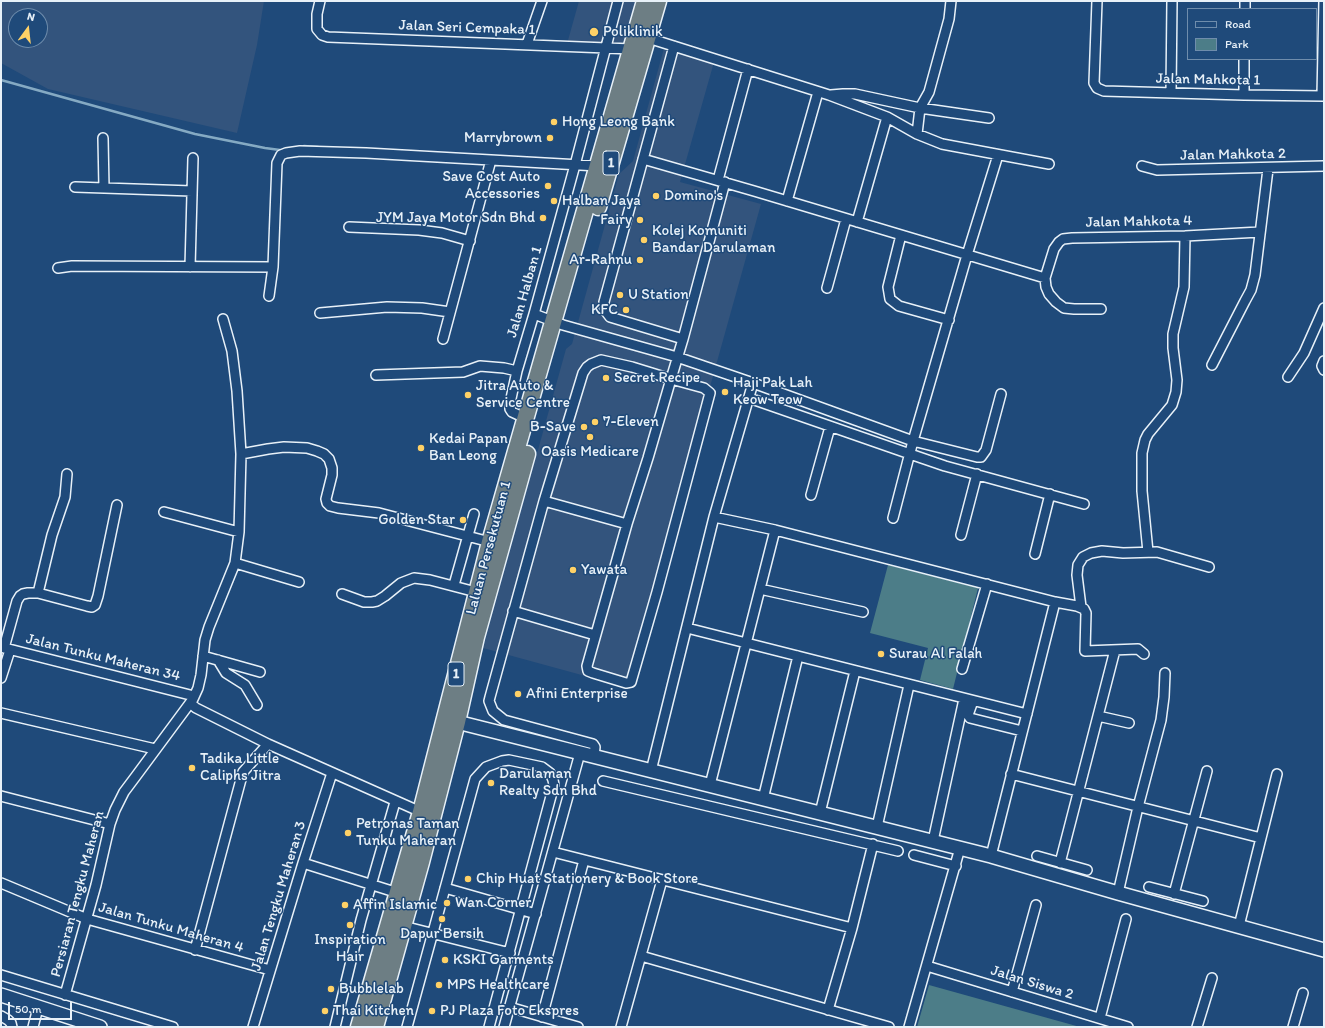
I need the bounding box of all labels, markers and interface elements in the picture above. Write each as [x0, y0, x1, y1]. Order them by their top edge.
north arrow [8, 8, 48, 48]
legend [1187, 8, 1317, 60]
text: N [26, 10, 36, 24]
street label: Jalan Seri Cempaka 1 [398, 17, 536, 39]
text: Road [1225, 17, 1251, 31]
place label: Poliklinik [603, 23, 663, 41]
marker: Poliklinik [588, 26, 600, 38]
text: Park [1225, 37, 1249, 51]
street label: Jalan Mahkota 1 [1156, 70, 1260, 90]
place label: Hong Leong Bank [562, 113, 675, 131]
marker: Hong Leong Bank [549, 117, 559, 127]
place label: Marrybrown [464, 129, 542, 147]
marker: Marrybrown [545, 133, 555, 143]
street label: Jalan Mahkota 2 [1180, 145, 1286, 165]
road number: 1 [603, 151, 619, 175]
place label: Save Cost Auto Accessories [442, 168, 540, 203]
marker: Save Cost Auto Accessories [543, 181, 553, 191]
place label: Domino's [664, 187, 723, 205]
marker: Domino's [651, 191, 661, 201]
place label: Halban Jaya [562, 192, 641, 210]
marker: Halban Jaya [549, 196, 559, 206]
place label: JYM Jaya Motor Sdn Bhd [376, 209, 535, 227]
place label: Fairy [600, 211, 632, 229]
street label: Jalan Mahkota 4 [1086, 212, 1192, 232]
marker: JYM Jaya Motor Sdn Bhd [538, 213, 548, 223]
marker: Fairy [635, 215, 645, 225]
place label: Kolej Komuniti Bandar Darulaman [652, 222, 776, 257]
marker: Kolej Komuniti Bandar Darulaman [639, 235, 649, 245]
street label: Jalan Halban 1 [503, 244, 547, 340]
place label: Ar-Rahnu [569, 251, 632, 269]
marker: Ar-Rahnu [635, 255, 645, 265]
place label: U Station [628, 286, 689, 304]
marker: U Station [615, 290, 625, 300]
place label: KFC [591, 301, 618, 319]
marker: KFC [621, 305, 631, 315]
place label: Secret Recipe [614, 369, 700, 387]
marker: Secret Recipe [601, 373, 611, 383]
place label: Haji Pak Lah Keow Teow [733, 374, 813, 409]
place label: Jitra Auto & Service Centre [476, 377, 570, 412]
marker: Haji Pak Lah Keow Teow [720, 387, 730, 397]
marker: Jitra Auto & Service Centre [463, 390, 473, 400]
place label: 7-Eleven [603, 413, 659, 431]
marker: 7-Eleven [590, 417, 600, 427]
place label: B-Save [530, 418, 576, 436]
marker: B-Save [579, 422, 589, 432]
place label: Kedai Papan Ban Leong [429, 430, 508, 465]
marker: Oasis Medicare [585, 432, 595, 442]
marker: Kedai Papan Ban Leong [416, 443, 426, 453]
place label: Oasis Medicare [541, 443, 639, 461]
street label: Laluan Persekutuan 1 [462, 479, 516, 617]
place label: Golden Star [378, 511, 455, 529]
marker: Golden Star [458, 515, 468, 525]
place label: Yawata [581, 561, 627, 579]
marker: Yawata [568, 565, 578, 575]
street label: Jalan Tunku Maheran 34 [24, 630, 182, 686]
place label: Surau Al Falah [889, 645, 982, 663]
marker: Surau Al Falah [876, 649, 886, 659]
road number: 1 [448, 662, 464, 686]
place label: Afini Enterprise [526, 685, 628, 703]
marker: Afini Enterprise [513, 689, 523, 699]
place label: Tadika Little Caliphs Jitra [200, 750, 281, 785]
marker: Tadika Little Caliphs Jitra [187, 763, 197, 773]
place label: Darulaman Realty Sdn Bhd [499, 765, 597, 800]
marker: Darulaman Realty Sdn Bhd [486, 778, 496, 788]
street label: Persiaran Tengku Maheran [47, 809, 109, 979]
place label: Petronas Taman Tunku Maheran [356, 815, 459, 850]
street label: Jalan Tengku Maheran 3 [248, 819, 310, 973]
marker: Petronas Taman Tunku Maheran [343, 828, 353, 838]
place label: Chip Huat Stationery & Book Store [476, 870, 698, 888]
marker: Chip Huat Stationery & Book Store [463, 874, 473, 884]
place label: Wan Corner [455, 894, 531, 912]
place label: Affin Islamic [353, 896, 437, 914]
marker: Wan Corner [442, 898, 452, 908]
street label: Jalan Tunku Maheran 4 [96, 899, 246, 957]
marker: Affin Islamic [340, 900, 350, 910]
marker: Dapur Bersih [437, 914, 447, 924]
marker: Inspiration Hair [345, 920, 355, 930]
place label: Dapur Bersih [400, 925, 484, 943]
place label: Inspiration Hair [314, 931, 386, 966]
place label: KSKI Garments [453, 951, 554, 969]
marker: KSKI Garments [440, 955, 450, 965]
street label: Jalan Siswa 2 [988, 962, 1076, 1004]
place label: MPS Healthcare [447, 976, 550, 994]
place label: Bubblelab [339, 980, 404, 998]
marker: MPS Healthcare [434, 980, 444, 990]
marker: Bubblelab [326, 984, 336, 994]
scale bar [10, 994, 74, 1020]
text: 50 m [15, 1002, 41, 1016]
place label: Thai Kitchen [333, 1002, 414, 1020]
place label: PJ Plaza Foto Ekspres [440, 1002, 579, 1020]
marker: Thai Kitchen [320, 1006, 330, 1016]
marker: PJ Plaza Foto Ekspres [427, 1006, 437, 1016]

